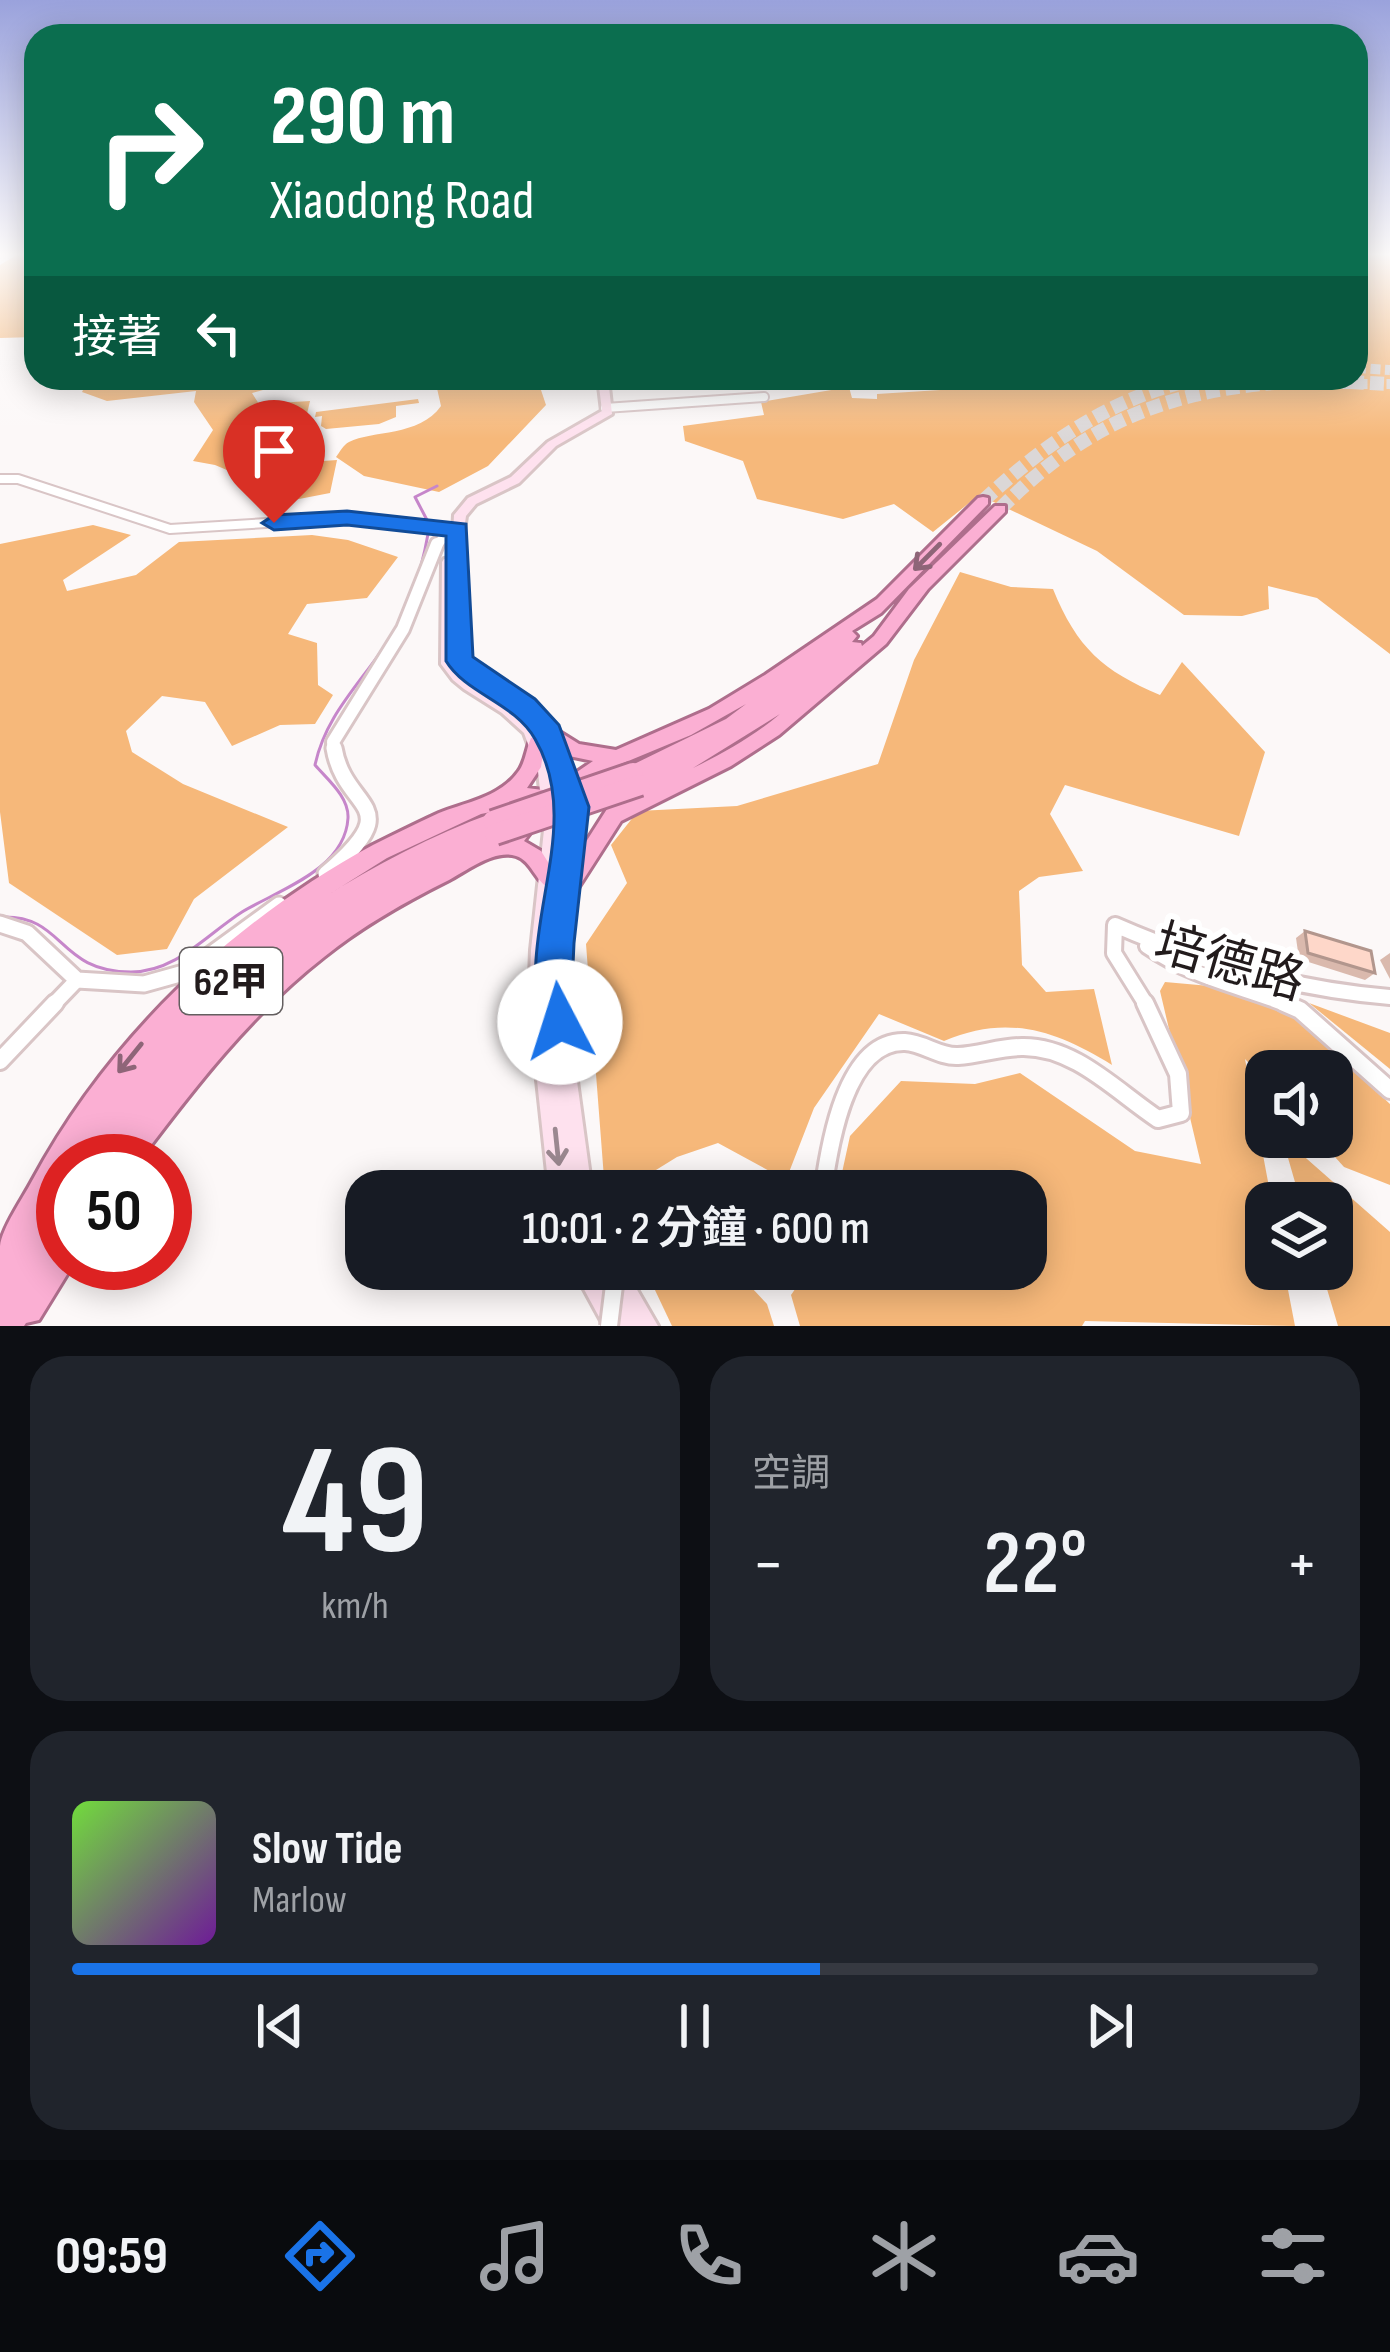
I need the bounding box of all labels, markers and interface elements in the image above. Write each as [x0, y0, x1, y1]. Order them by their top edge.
text: 290 m [270, 67, 455, 168]
icon: right [72, 72, 228, 228]
text: Xiaodong Road [270, 169, 534, 234]
icon: left [186, 300, 252, 366]
text: 接著 [72, 311, 162, 366]
pin [223, 400, 325, 523]
icon: arrive [241, 418, 307, 484]
one-way arrow [913, 542, 942, 571]
street label: 培德路 [1147, 913, 1311, 1014]
road number: 62甲 [180, 948, 282, 1014]
position arrow [497, 959, 623, 1085]
one-way arrow [117, 1042, 144, 1073]
map controls [1245, 1050, 1353, 1290]
button: sound [1245, 1050, 1353, 1158]
one-way arrow [546, 1127, 568, 1166]
speed limit sign: 50 [36, 1134, 192, 1290]
button: layers [1245, 1182, 1353, 1290]
text: 10:01 · 2 分鐘 · 600 m [522, 1202, 870, 1257]
text: 49 [282, 1411, 428, 1598]
text: 空調 [752, 1451, 830, 1498]
text: 22° [983, 1511, 1087, 1619]
text: − [752, 1526, 784, 1605]
text: + [1286, 1526, 1318, 1605]
text: km/h [321, 1583, 389, 1630]
text: Slow Tide [252, 1822, 403, 1877]
text: Marlow [252, 1877, 347, 1924]
icon: previous [247, 1993, 313, 2059]
icon: pause [662, 1993, 728, 2059]
icon: next [1077, 1993, 1143, 2059]
icon: directions [278, 2214, 362, 2298]
icon: music [473, 2214, 557, 2298]
icon: phone [667, 2214, 751, 2298]
icon: climate [862, 2214, 946, 2298]
icon: car [1056, 2214, 1140, 2298]
icon: filters [1251, 2214, 1335, 2298]
text: 09:59 [55, 2224, 168, 2289]

